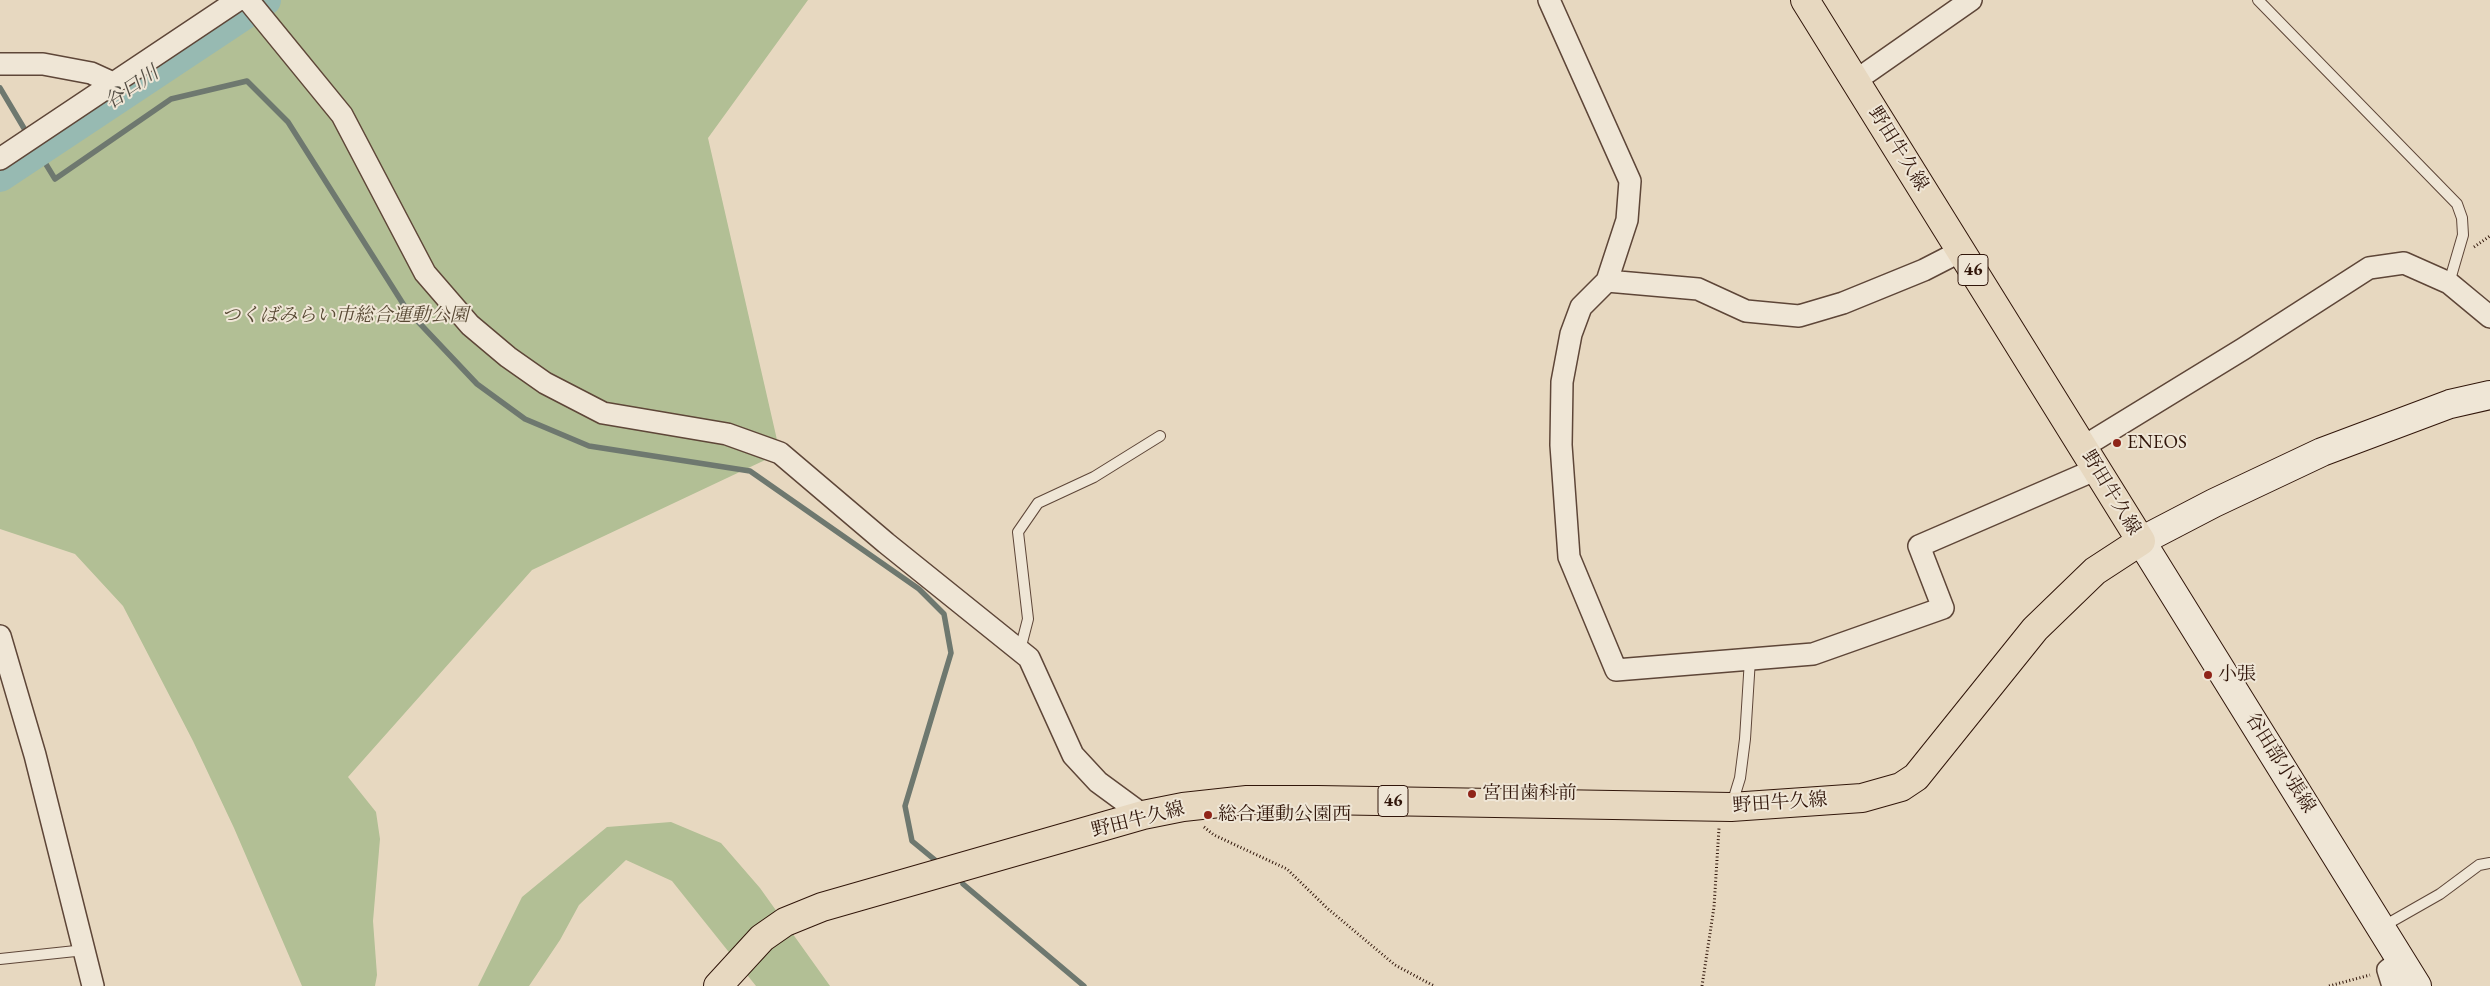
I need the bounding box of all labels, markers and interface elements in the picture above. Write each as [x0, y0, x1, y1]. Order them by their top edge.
water label: 谷口川 [100, 61, 164, 115]
street label: 野田牛久線 [1863, 103, 1933, 195]
road number: 46 [1958, 254, 1988, 286]
park label: つくばみらい市総合運動公園 [222, 305, 468, 327]
place label: ENEOS [2127, 432, 2187, 454]
marker: ENEOS [2111, 437, 2123, 449]
street label: 野田牛久線 [2077, 446, 2145, 540]
place label: 小張 [2218, 664, 2256, 686]
marker: 小張 [2202, 669, 2214, 681]
street label: 谷田部小張線 [2240, 709, 2320, 817]
place label: 宮田歯科前 [1482, 783, 1577, 805]
road number: 46 [1378, 786, 1408, 816]
marker: 宮田歯科前 [1466, 788, 1478, 800]
street label: 野田牛久線 [1732, 788, 1828, 818]
street label: 野田牛久線 [1089, 797, 1187, 843]
place label: 総合運動公園西 [1218, 804, 1351, 826]
marker: 総合運動公園西 [1202, 809, 1214, 821]

